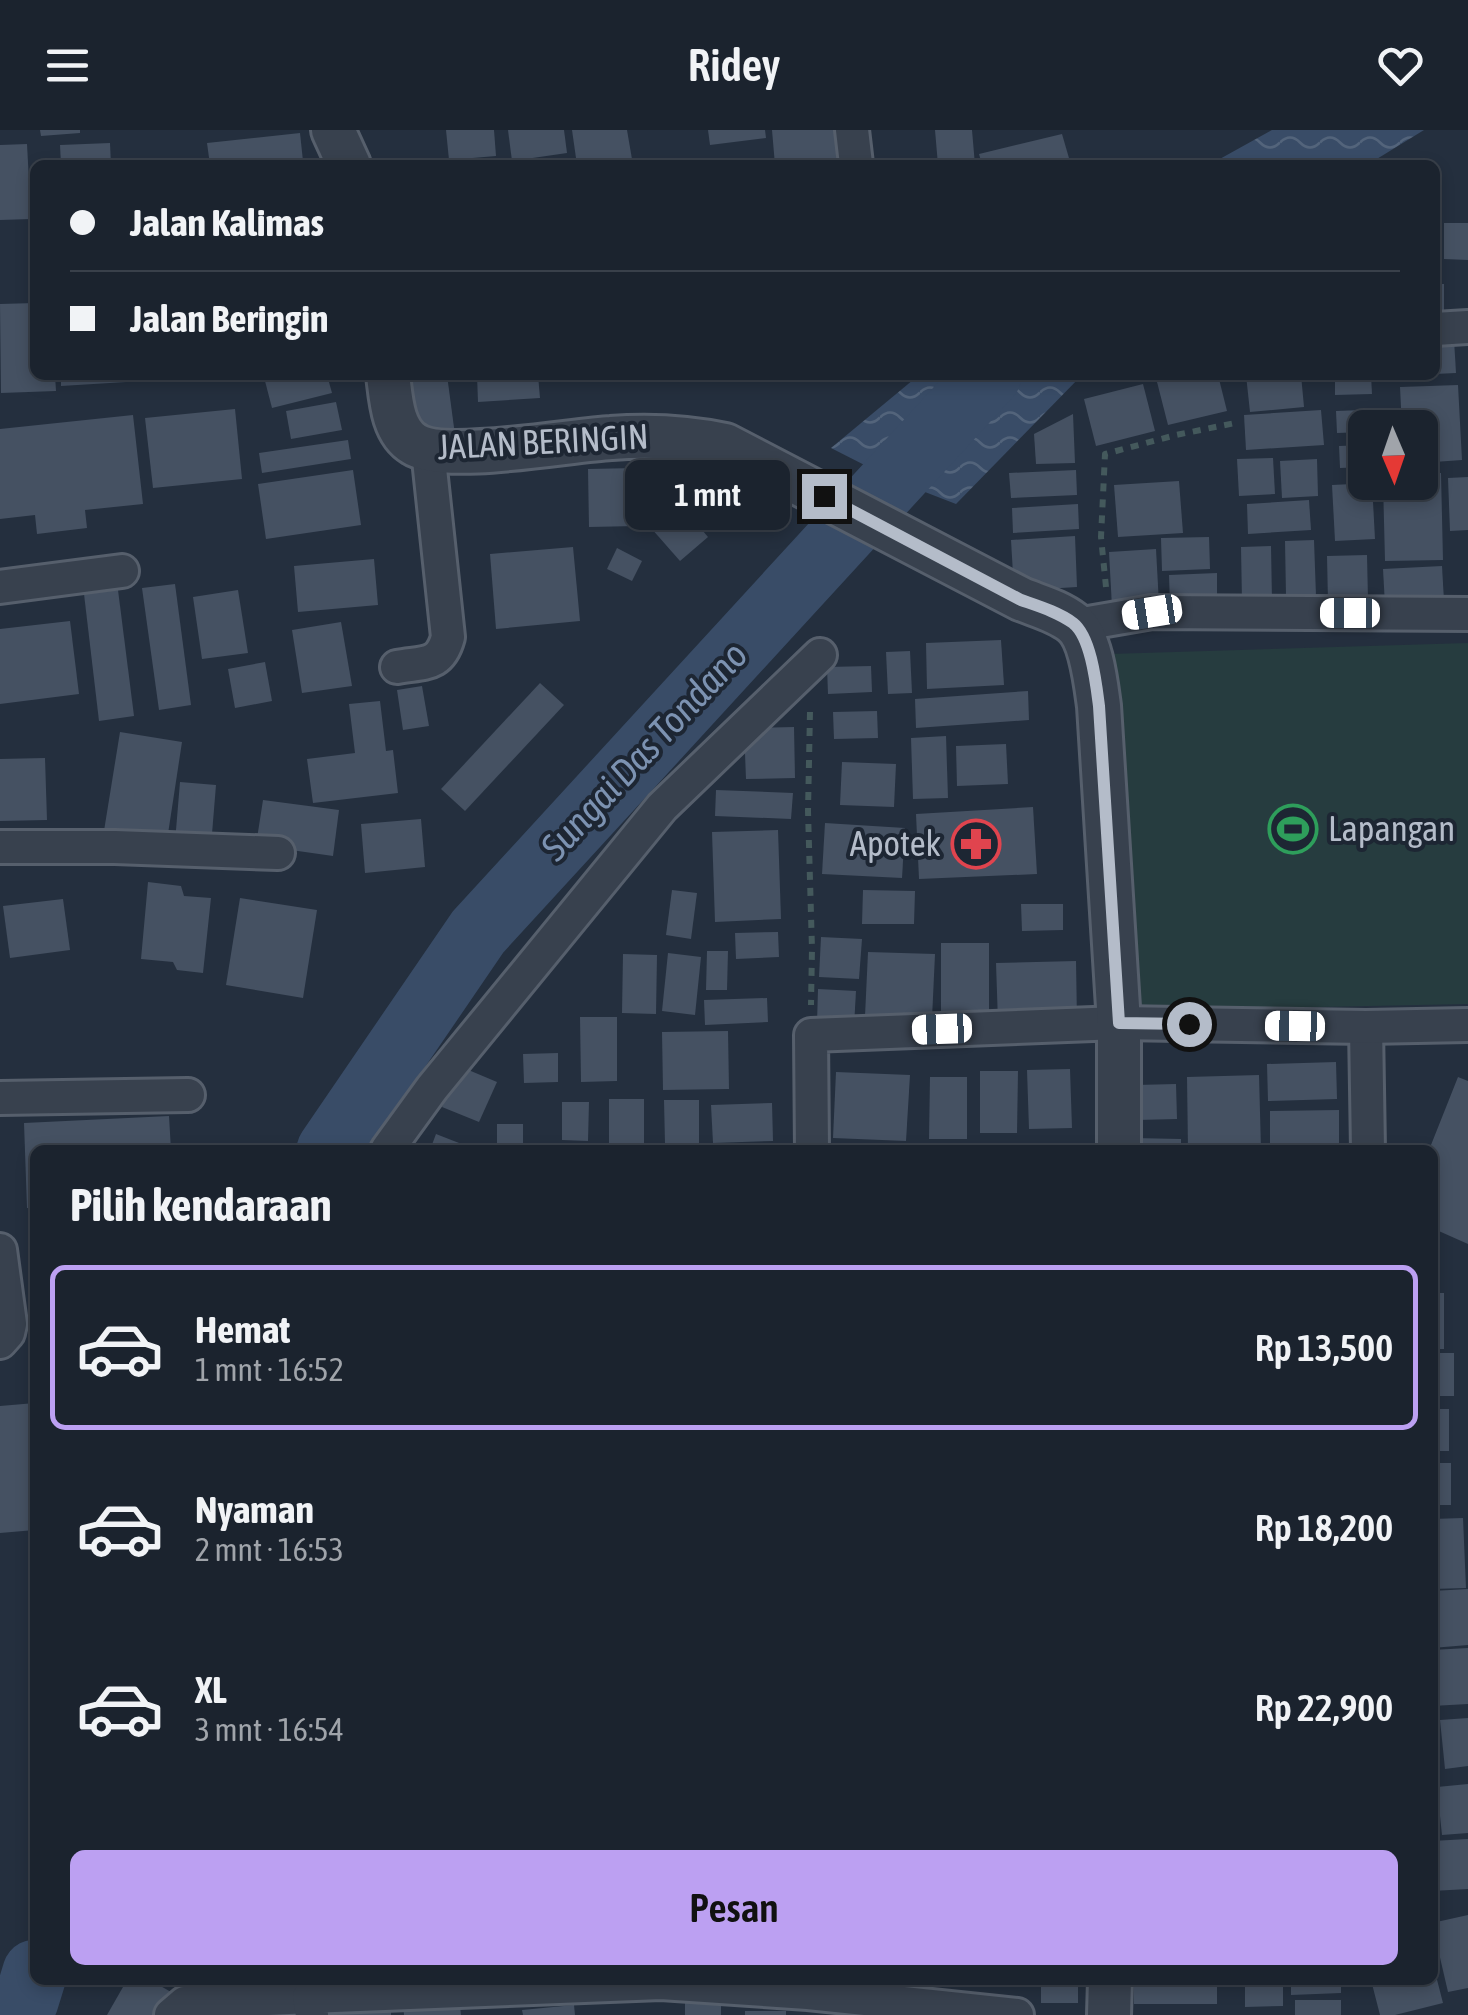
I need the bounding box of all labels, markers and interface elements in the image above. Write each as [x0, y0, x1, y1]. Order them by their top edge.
icon: menu [40, 38, 95, 93]
icon: heart [1373, 38, 1428, 93]
text: Ridey [688, 39, 780, 91]
text: Jalan Kalimas [130, 201, 324, 244]
text: Jalan Beringin [130, 297, 328, 340]
north arrow [1348, 410, 1438, 500]
map controls [1348, 410, 1438, 500]
street label: JALAN BERINGIN [436, 416, 649, 467]
callout: 1 mnt [624, 461, 789, 531]
route end [802, 474, 847, 519]
text: 1 mnt [674, 476, 741, 513]
car [1120, 592, 1184, 632]
car [1320, 598, 1380, 628]
water label: Sungai Das Tondano [531, 633, 755, 869]
sports icon: Lapangan [1267, 803, 1319, 855]
place label: Lapangan [1328, 808, 1455, 848]
pharmacy icon: Apotek [950, 818, 1002, 870]
place label: Apotek [850, 823, 941, 863]
route start [1167, 1002, 1212, 1047]
car [1265, 1010, 1325, 1042]
car [911, 1013, 973, 1045]
text: Pilih kendaraan [70, 1179, 332, 1231]
icon: car [75, 1303, 165, 1393]
text: Hemat [195, 1308, 290, 1351]
text: Rp 13,500 [1255, 1326, 1393, 1369]
text: 1 mnt · 16:52 [195, 1351, 344, 1388]
icon: car [75, 1483, 165, 1573]
text: Nyaman [195, 1488, 314, 1531]
text: Rp 18,200 [1255, 1506, 1393, 1549]
text: 2 mnt · 16:53 [195, 1531, 344, 1568]
icon: car [75, 1663, 165, 1753]
text: XL [195, 1668, 227, 1711]
text: Rp 22,900 [1255, 1686, 1393, 1729]
text: 3 mnt · 16:54 [195, 1711, 344, 1748]
button: Pesan [70, 1850, 1398, 1965]

